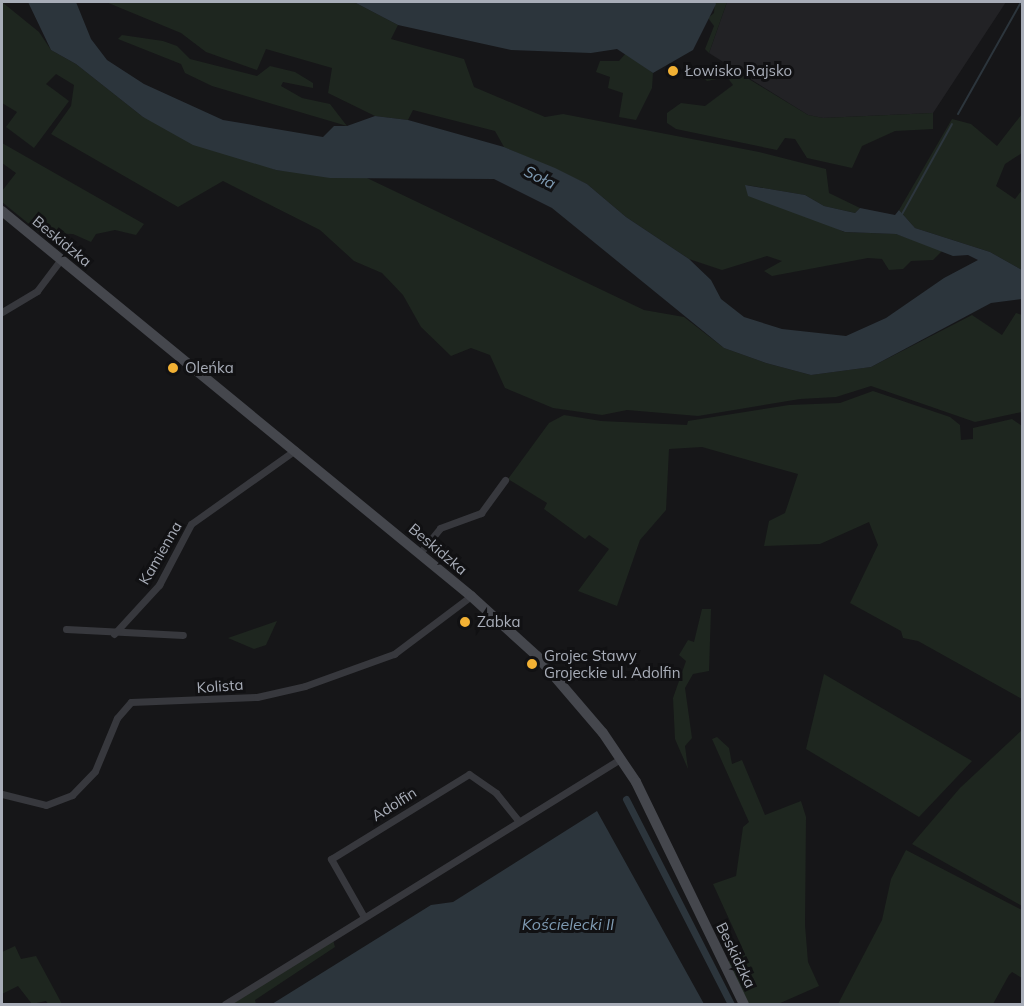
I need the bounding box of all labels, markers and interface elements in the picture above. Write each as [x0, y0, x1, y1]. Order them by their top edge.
place label: Łowisko Rajsko [685, 62, 792, 80]
marker: Łowisko Rajsko [666, 64, 680, 78]
water label: Soła [521, 161, 559, 193]
street label: Beskidzka [29, 212, 95, 270]
place label: Oleńka [185, 359, 234, 377]
marker: Oleńka [166, 361, 180, 375]
street label: Kamienna [135, 518, 185, 588]
street label: Beskidzka [405, 519, 471, 579]
place label: Zabka [477, 613, 520, 631]
marker: Zabka [458, 615, 472, 629]
place label: Grojec Stawy Grojeckie ul. Adolfin [544, 646, 680, 681]
marker: Grojec Stawy Grojeckie ul. Adolfin [525, 657, 539, 671]
street label: Kolista [196, 675, 244, 697]
street label: Adolfin [368, 783, 420, 825]
water label: Kościelecki II [522, 914, 614, 934]
street label: Beskidzka [712, 919, 760, 991]

